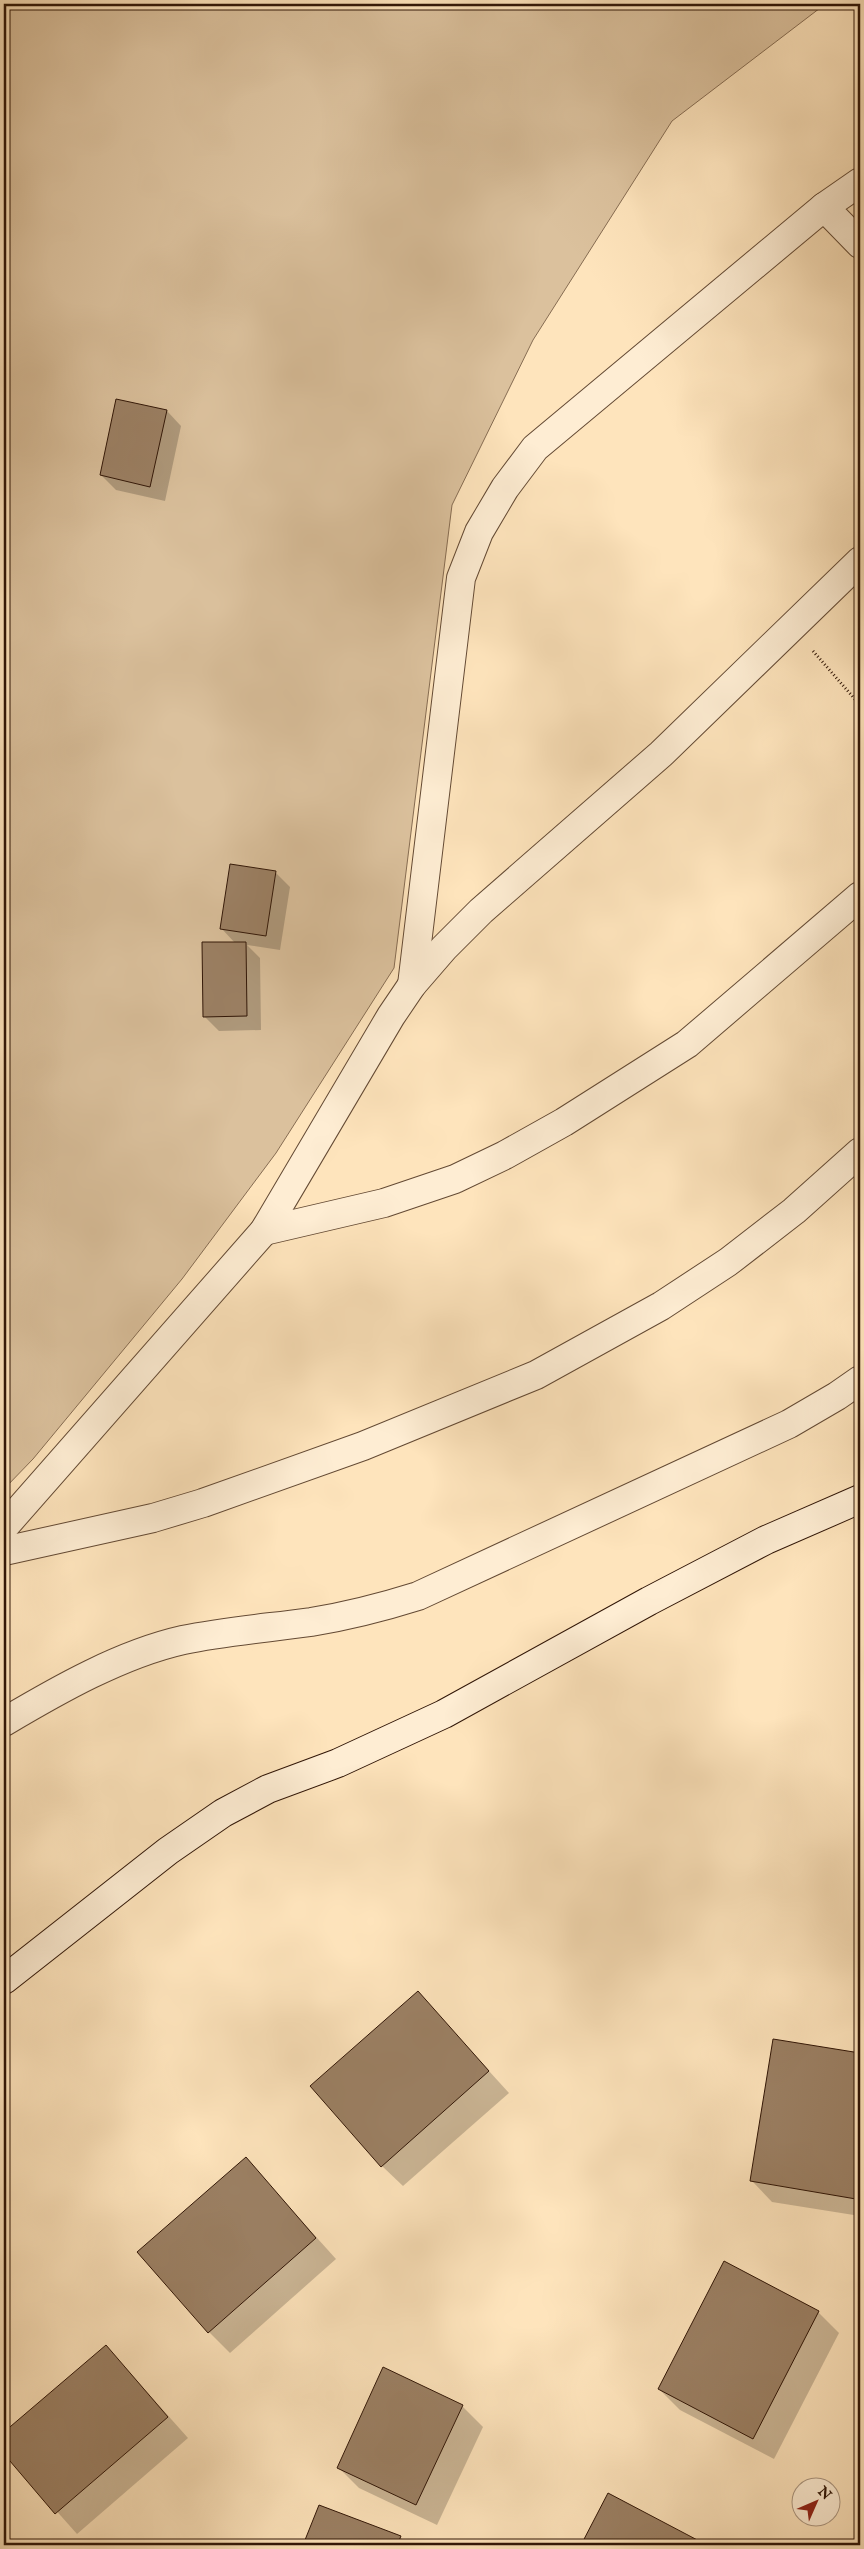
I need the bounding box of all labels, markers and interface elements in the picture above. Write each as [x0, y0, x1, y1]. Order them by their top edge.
north arrow [792, 2476, 842, 2526]
text: N [813, 2482, 835, 2504]

